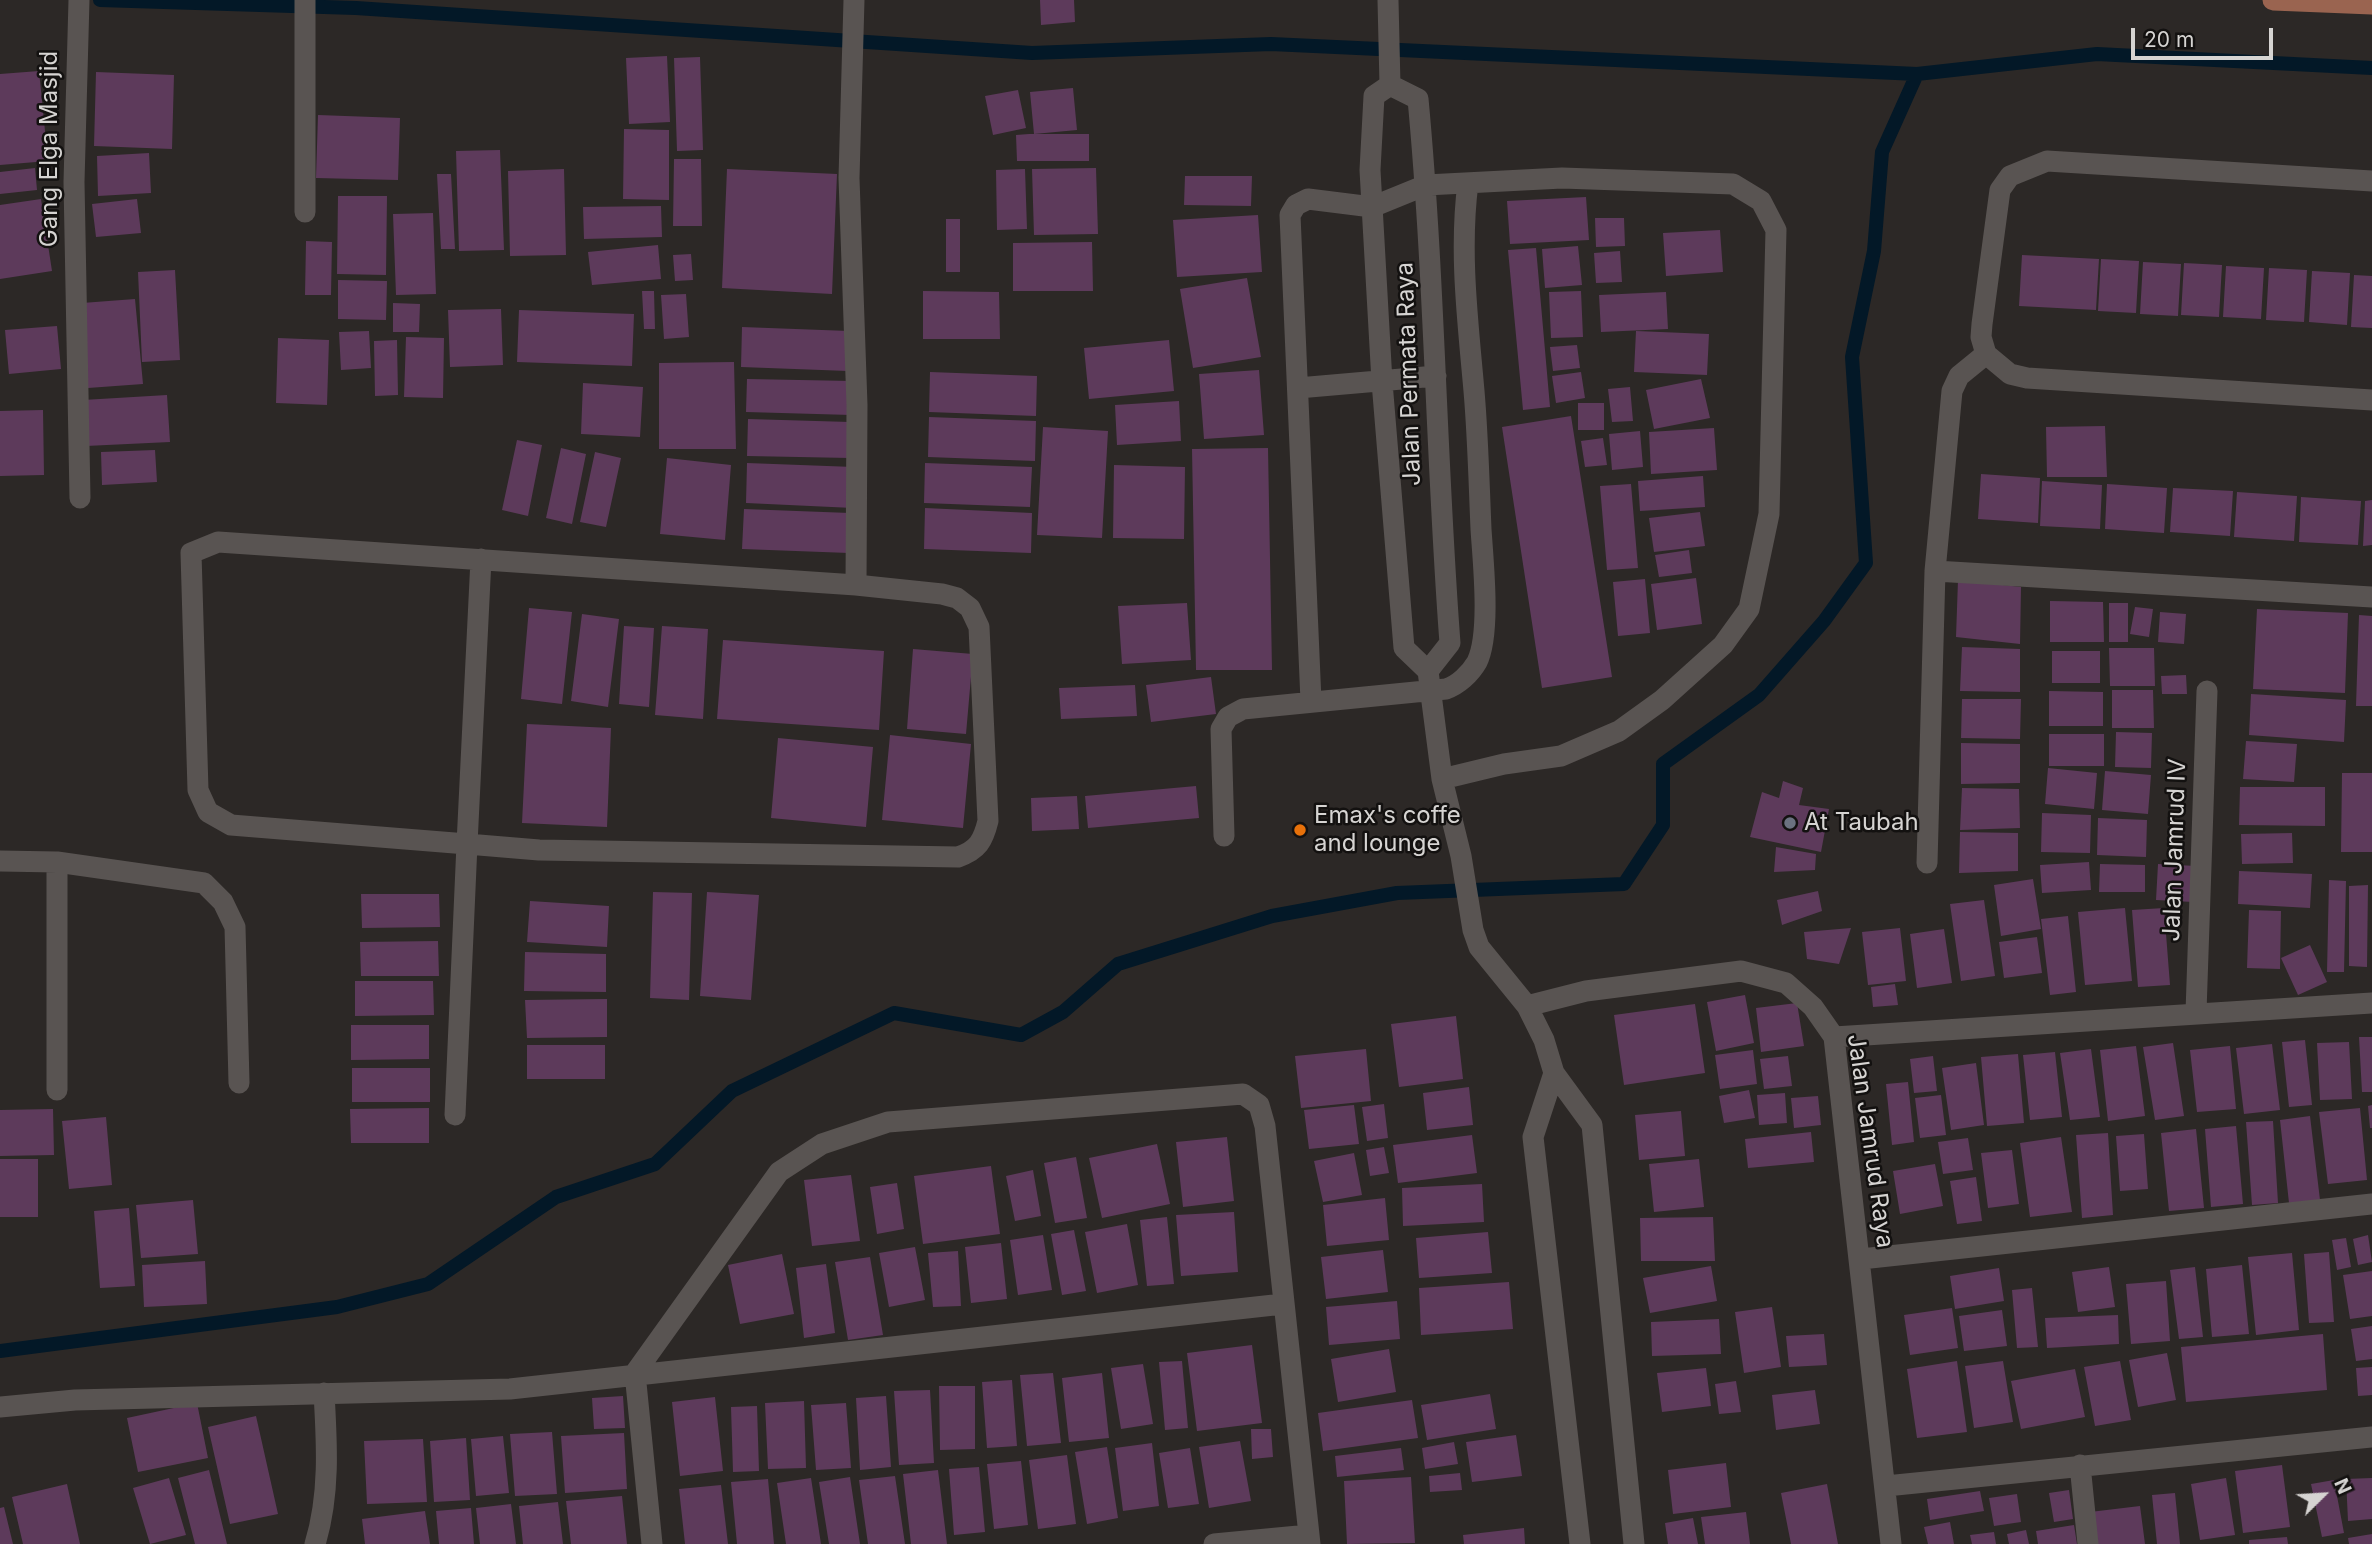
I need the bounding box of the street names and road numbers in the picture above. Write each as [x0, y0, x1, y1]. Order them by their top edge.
street label: Gang Elga Masjid [36, 51, 64, 247]
street label: Jalan Permata Raya [1391, 262, 1427, 486]
street label: Jalan Jamrud IV [2157, 758, 2193, 942]
street label: Jalan Jamrud Raya [1841, 1032, 1899, 1250]

